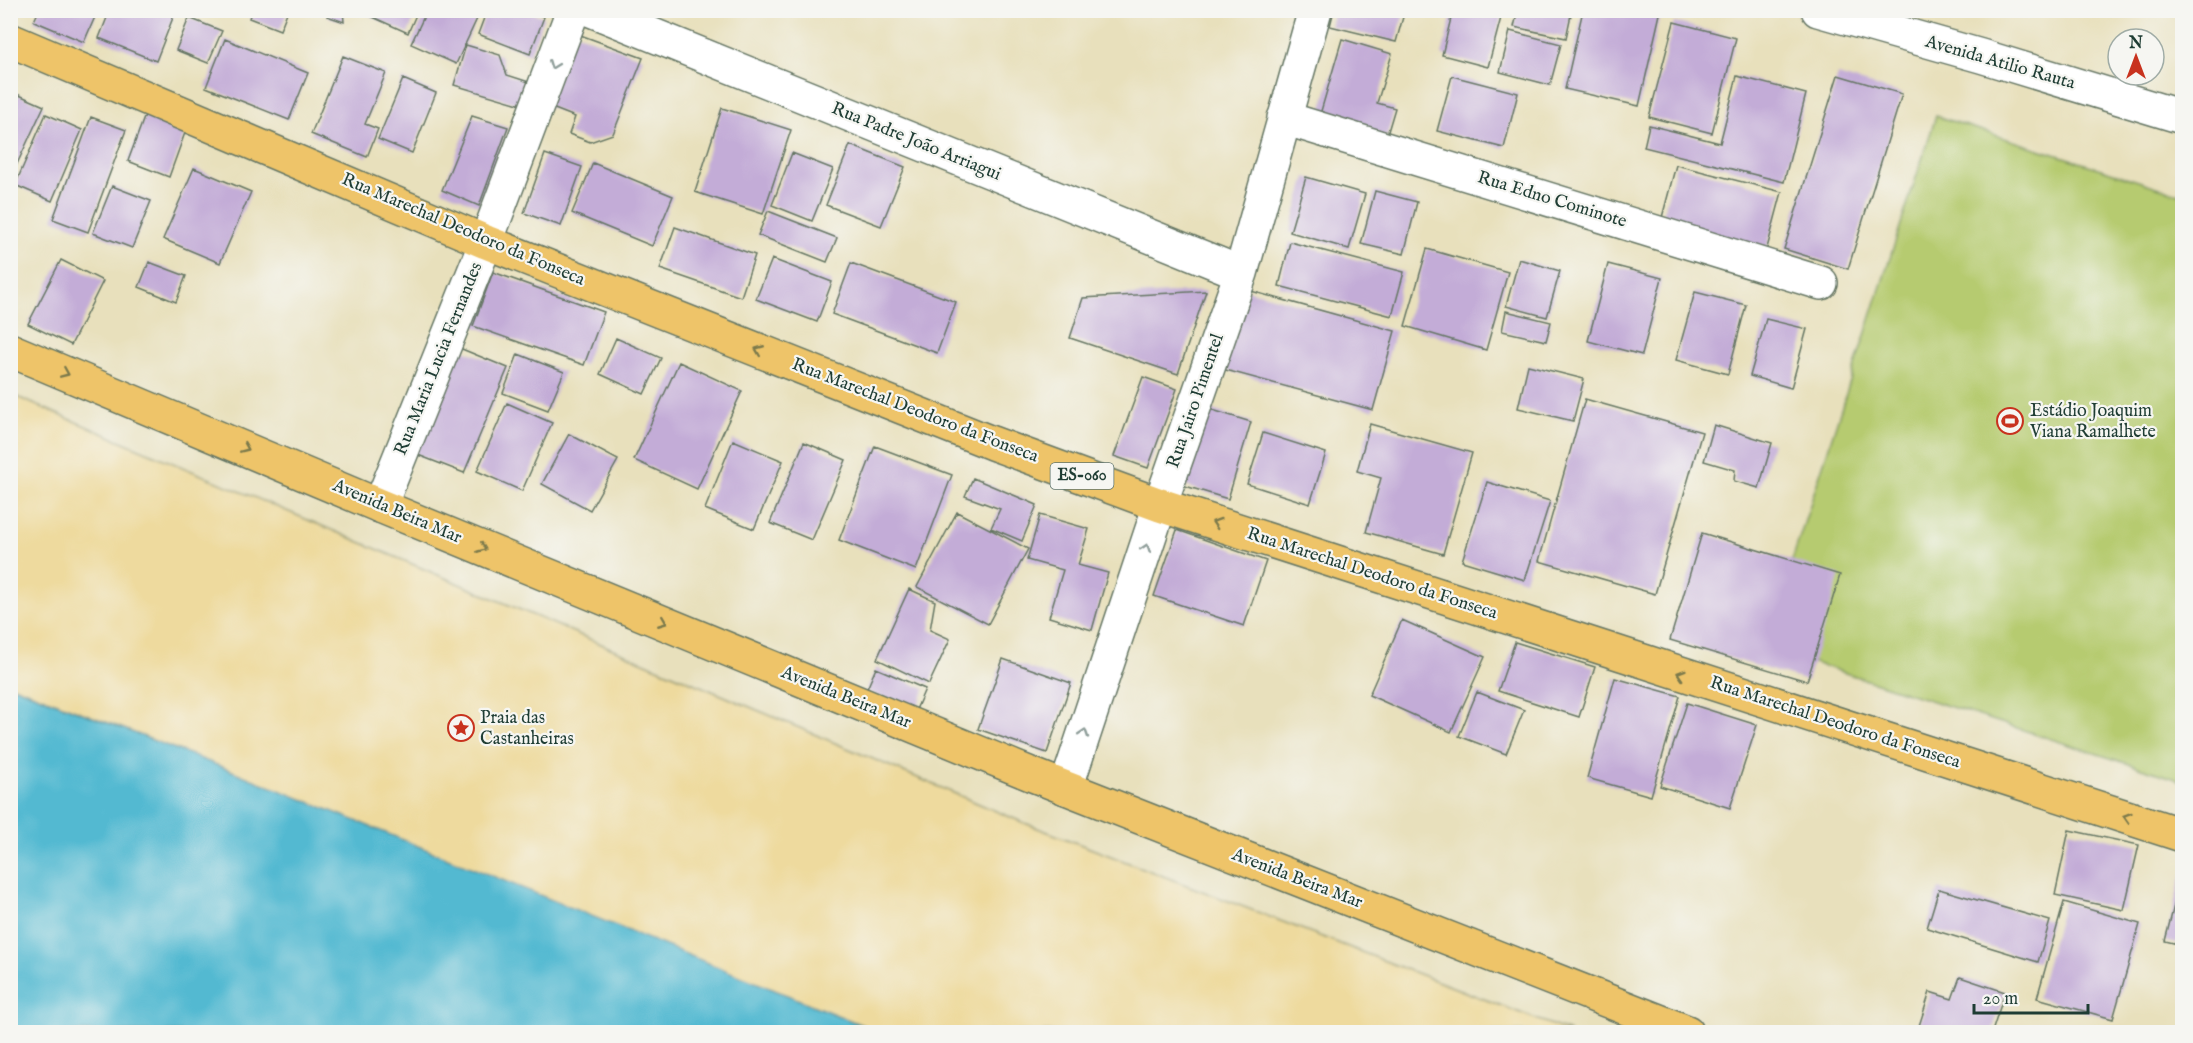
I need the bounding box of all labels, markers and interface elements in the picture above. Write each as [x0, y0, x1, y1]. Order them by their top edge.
north arrow [2106, 27, 2166, 87]
street label: Avenida Atilio Rauta [1922, 30, 2078, 95]
text: N [2128, 34, 2143, 54]
one-way arrow [547, 59, 560, 70]
street label: Rua Padre João Arriagui [828, 97, 1004, 187]
street label: Rua Edno Cominote [1475, 166, 1629, 234]
street label: Rua Marechal Deodoro da Fonseca [338, 168, 588, 292]
street label: Rua Maria Lucia Fernandes [390, 259, 488, 459]
street label: Rua Jairo Pimentel [1162, 331, 1230, 471]
one-way arrow [754, 345, 765, 357]
street label: Rua Marechal Deodoro da Fonseca [789, 353, 1042, 469]
one-way arrow [58, 366, 69, 378]
place label: Estádio Joaquim Viana Ramalhete [2029, 400, 2156, 444]
sports icon: Estádio Joaquim Viana Ramalhete [1995, 406, 2025, 436]
one-way arrow [238, 441, 249, 453]
road number: ES-060 [1050, 463, 1114, 489]
street label: Avenida Beira Mar [328, 474, 465, 550]
one-way arrow [1211, 518, 1222, 530]
street label: Rua Marechal Deodoro da Fonseca [1244, 523, 1500, 625]
one-way arrow [476, 541, 487, 553]
one-way arrow [1138, 543, 1151, 554]
one-way arrow [656, 615, 667, 627]
street label: Avenida Beira Mar [777, 661, 915, 735]
one-way arrow [1676, 668, 1687, 681]
street label: Rua Marechal Deodoro da Fonseca [1707, 672, 1963, 774]
place label: Praia das Castanheiras [480, 707, 574, 751]
place icon: Praia das Castanheiras [446, 713, 476, 743]
one-way arrow [1077, 728, 1089, 739]
one-way arrow [2122, 812, 2133, 824]
street label: Avenida Beira Mar [1227, 843, 1366, 915]
scale bar [1974, 977, 2088, 1015]
text: 20 m [1983, 988, 2018, 1011]

